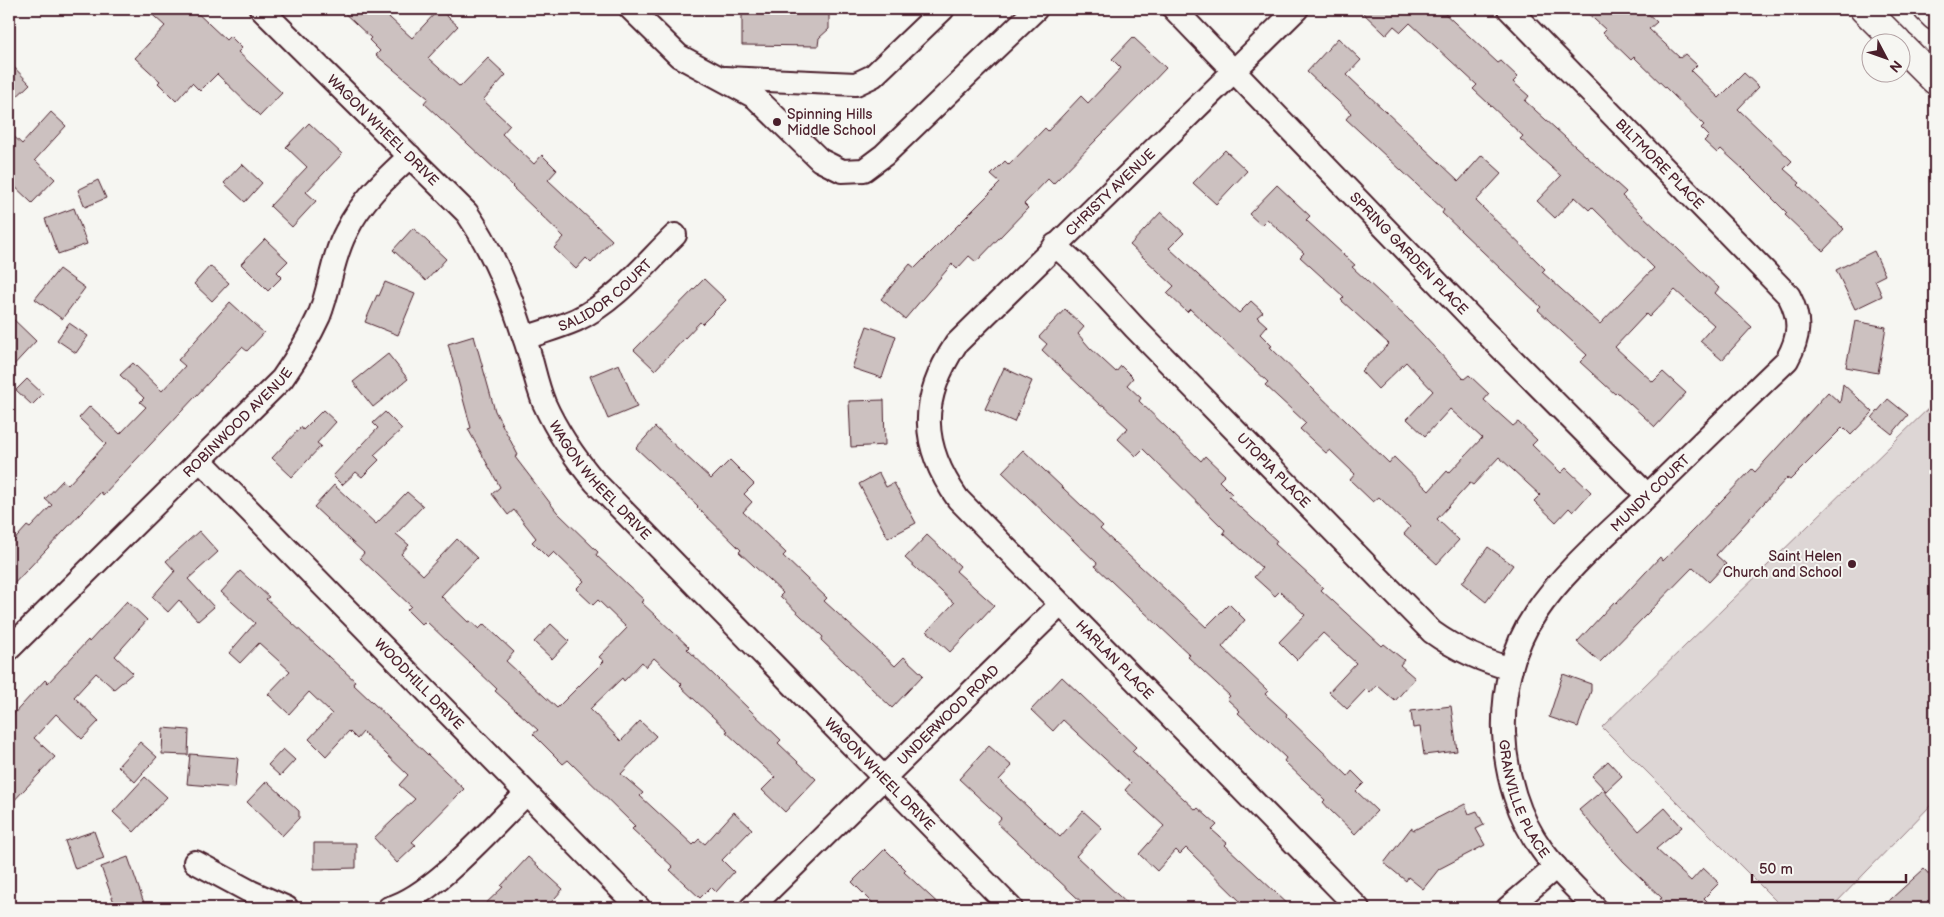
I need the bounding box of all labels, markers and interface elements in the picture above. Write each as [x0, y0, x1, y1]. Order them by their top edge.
north arrow [1862, 32, 1912, 82]
text: N [1886, 57, 1905, 76]
street label: WAGON WHEEL DRIVE [323, 71, 442, 189]
place label: Spinning Hills Middle School [787, 106, 876, 139]
street label: BILTMORE PLACE [1612, 115, 1707, 213]
marker: Spinning Hills Middle School [771, 116, 783, 128]
street label: CHRISTY AVENUE [1062, 145, 1159, 240]
street label: SPRING GARDEN PLACE [1346, 189, 1472, 318]
street label: SALIDOR COURT [556, 255, 656, 335]
street label: ROBINWOOD AVENUE [180, 365, 296, 481]
street label: WAGON WHEEL DRIVE [545, 418, 655, 543]
street label: UTOPIA PLACE [1233, 429, 1314, 511]
street label: MUNDY COURT [1607, 451, 1694, 535]
place label: Saint Helen Church and School [1723, 548, 1842, 581]
marker: Saint Helen Church and School [1846, 558, 1858, 570]
street label: HARLAN PLACE [1072, 617, 1157, 703]
street label: WOODHILL DRIVE [371, 635, 467, 733]
street label: UNDERWOOD ROAD [894, 662, 1003, 769]
street label: WAGON WHEEL DRIVE [821, 714, 938, 834]
street label: GRANVILLE PLACE [1495, 739, 1553, 862]
scale bar [1752, 852, 1905, 884]
text: 50 m [1759, 860, 1793, 879]

